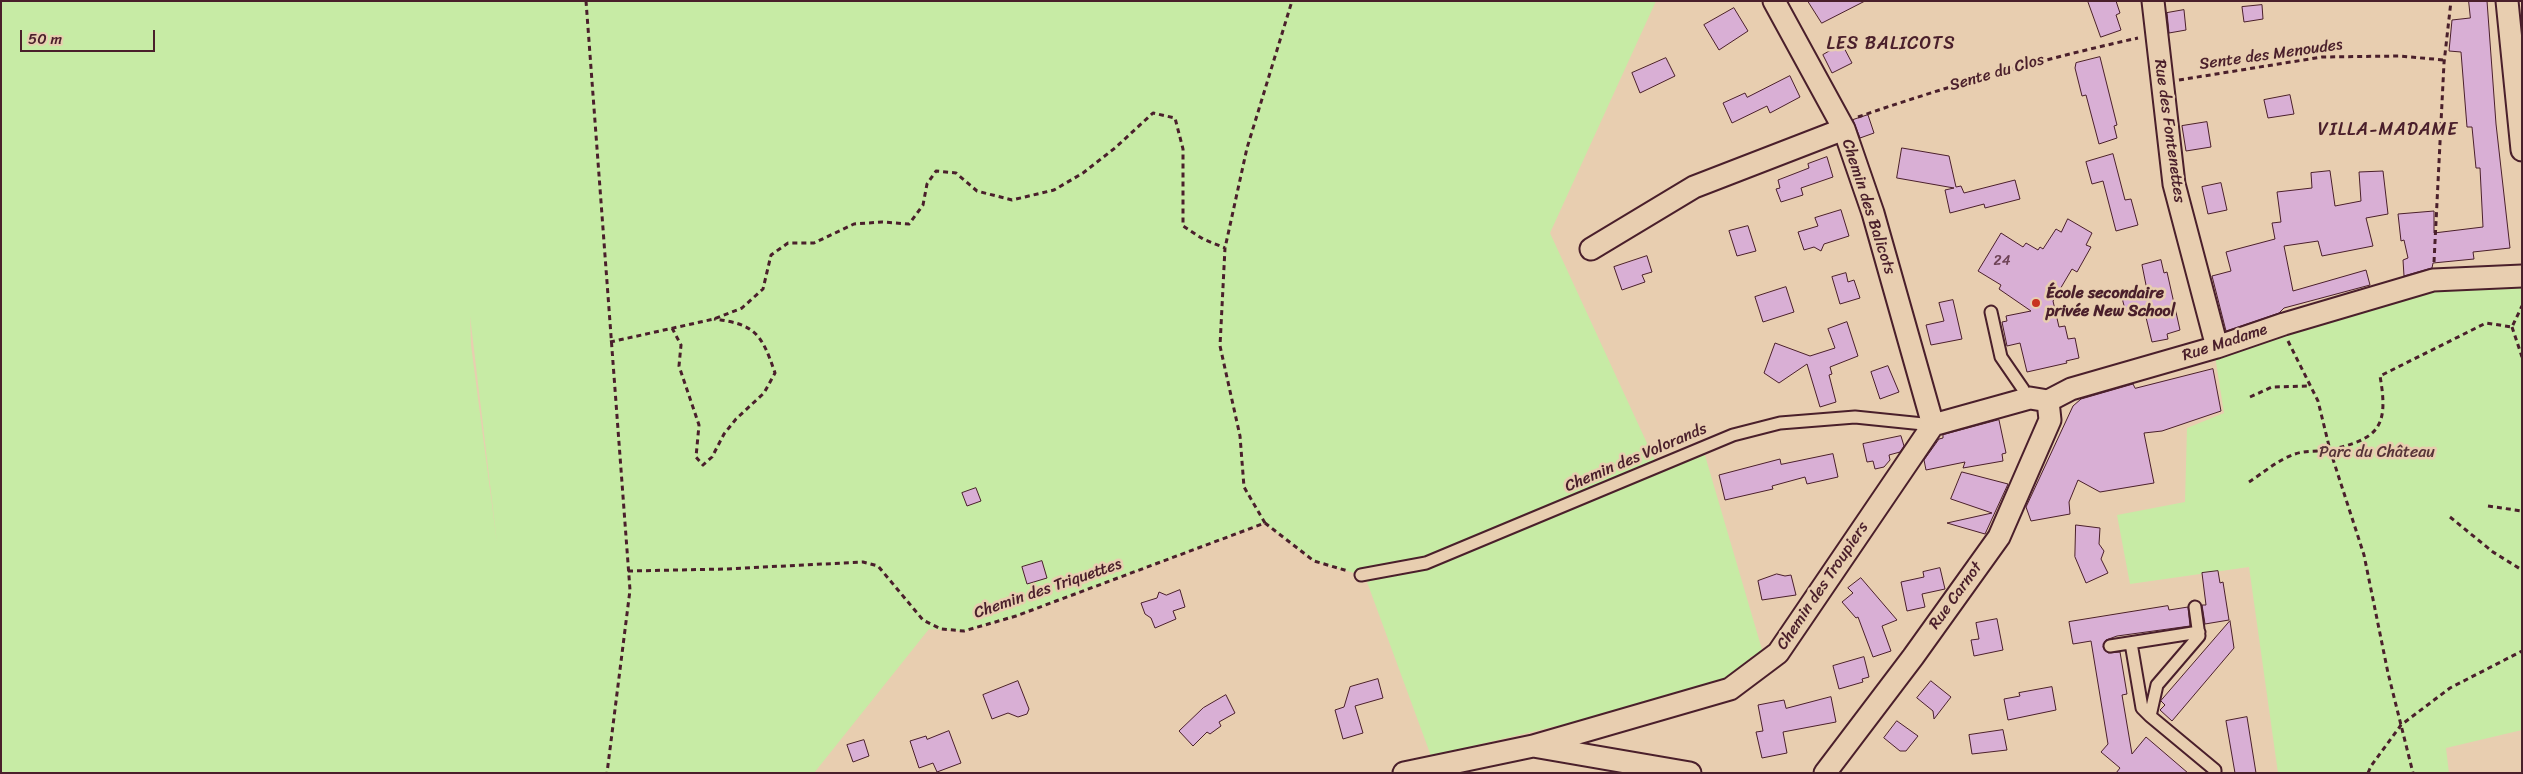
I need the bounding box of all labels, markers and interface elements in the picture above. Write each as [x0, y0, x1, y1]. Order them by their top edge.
scale bar [22, 20, 158, 52]
text: 50 m [28, 26, 62, 52]
district label: LES BALICOTS [1826, 33, 1956, 55]
street label: Sente des Menoudes [2198, 35, 2344, 75]
street label: Sente du Clos [1948, 50, 2046, 96]
street label: Rue des Fontenettes [2149, 58, 2189, 204]
district label: VILLA-MADAME [2317, 119, 2459, 141]
street label: Chemin des Balicots [1837, 137, 1899, 277]
house number: 24 [1994, 253, 2010, 269]
place label: École secondaire privée New School [2046, 284, 2175, 322]
marker: École secondaire privée New School [2030, 297, 2042, 309]
street label: Rue Madame [2180, 320, 2270, 366]
street label: Chemin des Volorands [1562, 419, 1710, 497]
park label: Parc du Château [2319, 443, 2435, 463]
street label: Chemin des Troupiers [1773, 518, 1873, 654]
street label: Chemin des Triquettes [972, 555, 1124, 623]
street label: Rue Carnot [1925, 559, 1987, 633]

